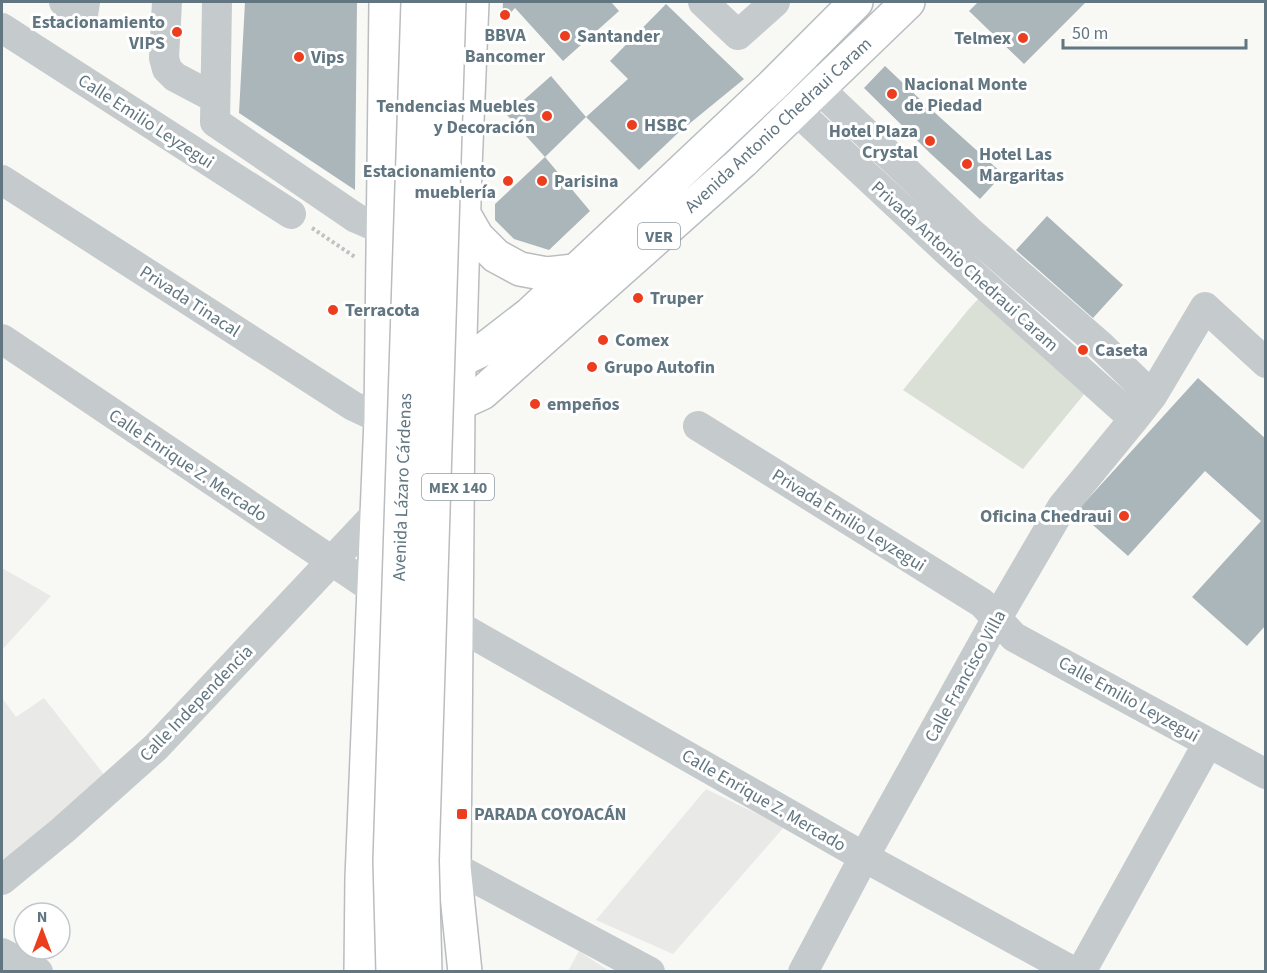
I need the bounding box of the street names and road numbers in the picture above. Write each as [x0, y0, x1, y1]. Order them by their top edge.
street label: Avenida Antonio Chedraui Caram [679, 32, 877, 219]
street label: Calle Emilio Leyzegui [73, 68, 219, 175]
street label: Privada Antonio Chedraui Caram [866, 175, 1064, 357]
road number: VER [638, 223, 680, 249]
street label: Privada Tinacal [135, 260, 245, 343]
street label: Avenida Lázaro Cárdenas [387, 393, 418, 581]
street label: Calle Enrique Z. Mercado [104, 403, 272, 528]
street label: Privada Emilio Leyzegui [767, 463, 930, 578]
road number: MEX 140 [422, 474, 494, 500]
street label: Calle Francisco Villa [919, 606, 1012, 747]
street label: Calle Independencia [134, 639, 259, 767]
street label: Calle Emilio Leyzegui [1054, 650, 1204, 749]
street label: Calle Enrique Z. Mercado [677, 743, 851, 858]

